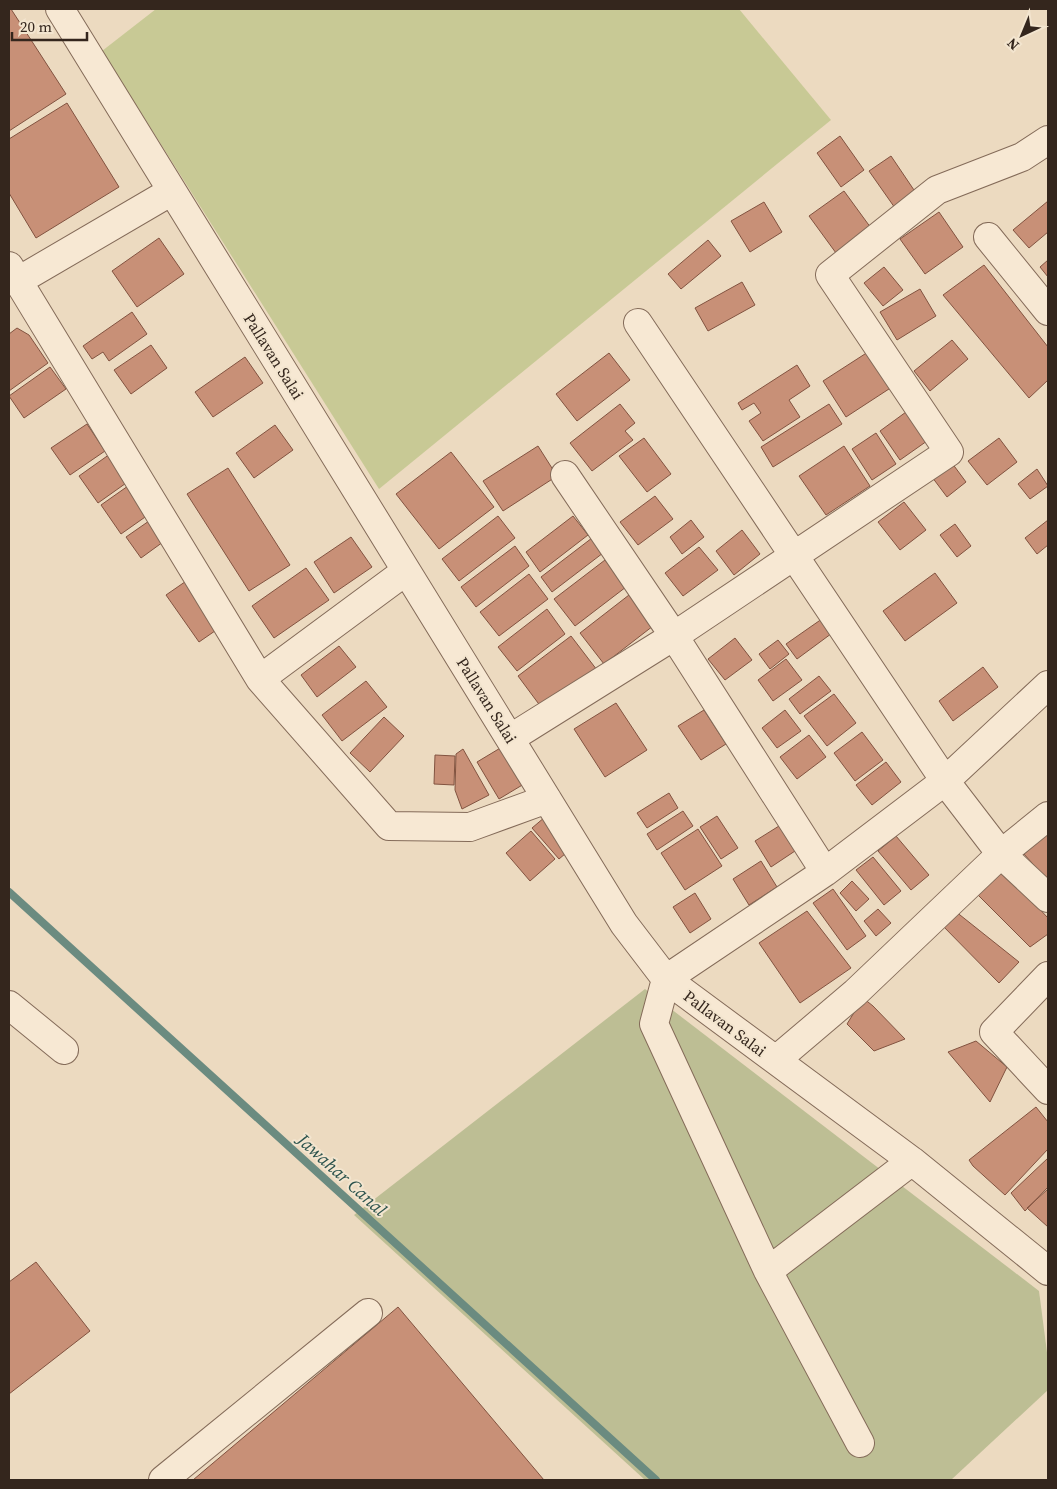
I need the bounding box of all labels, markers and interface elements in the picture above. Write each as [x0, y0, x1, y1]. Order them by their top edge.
scale bar [12, 10, 88, 42]
north arrow [997, 10, 1047, 60]
text: 20 m [20, 16, 52, 37]
text: N [1002, 34, 1024, 55]
street label: Pallavan Salai [239, 309, 309, 404]
street label: Pallavan Salai [452, 653, 522, 748]
street label: Pallavan Salai [679, 985, 771, 1061]
water label: Jawahar Canal [290, 1126, 392, 1222]

